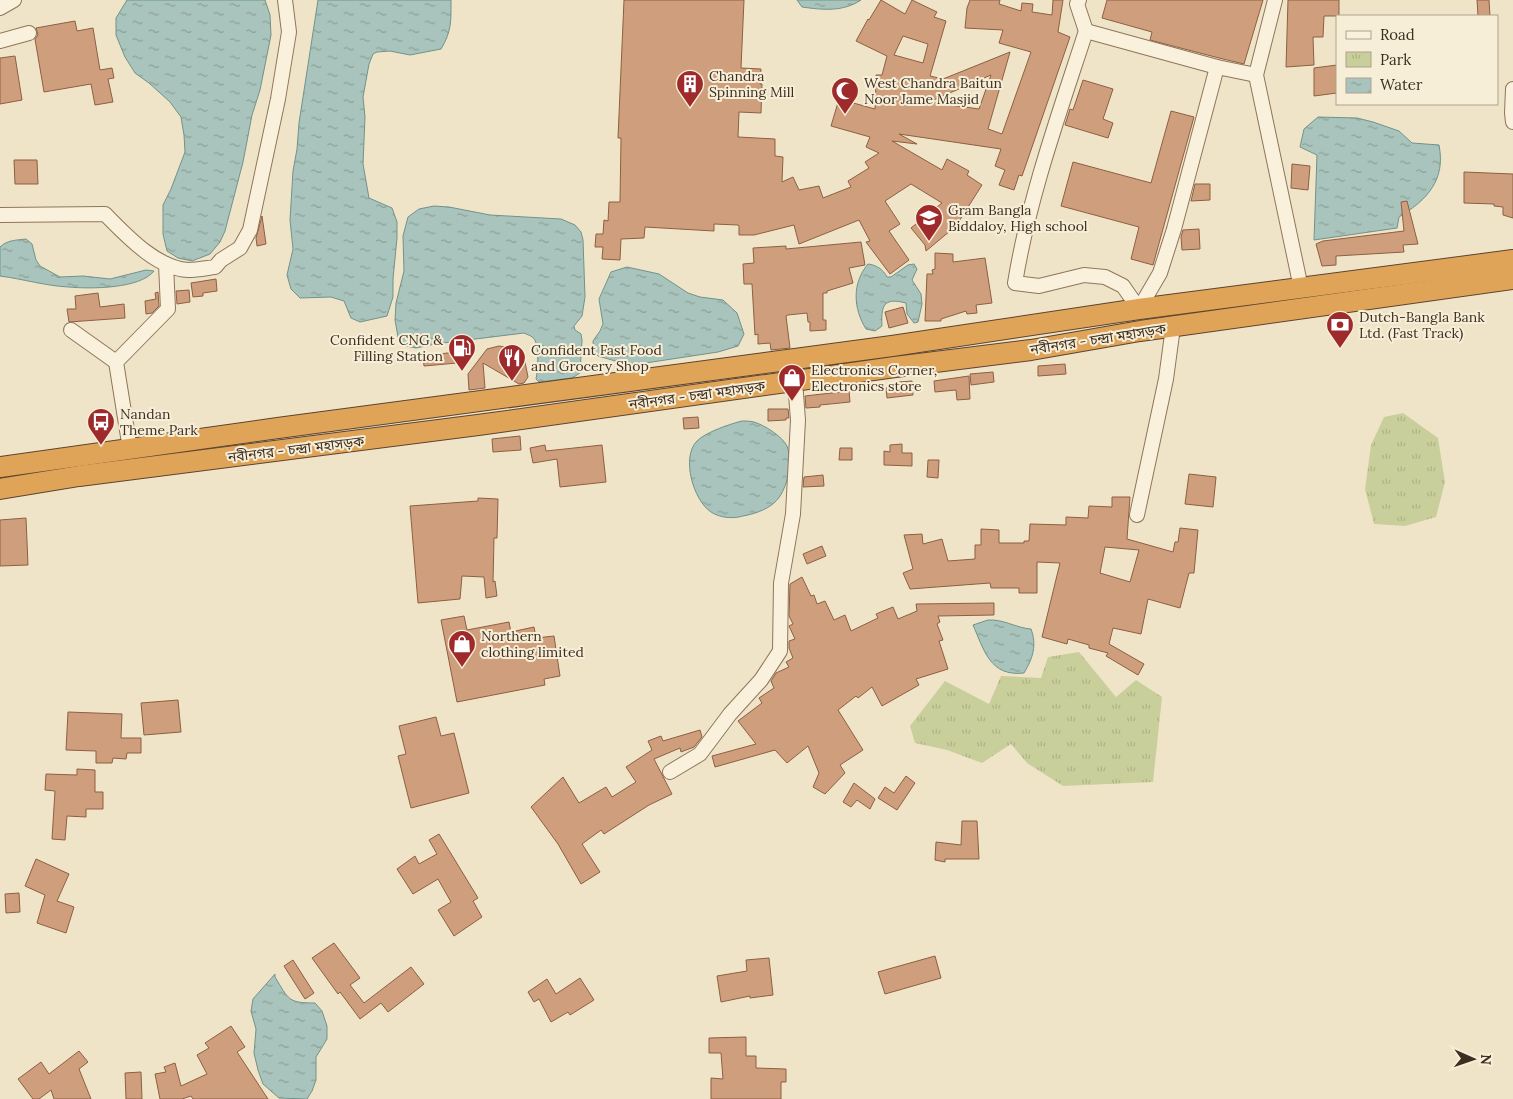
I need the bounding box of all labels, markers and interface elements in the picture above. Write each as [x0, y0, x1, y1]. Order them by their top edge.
legend [1336, 15, 1498, 105]
text: Road [1380, 25, 1415, 44]
text: Park [1380, 50, 1411, 69]
place label: Chandra Spinning Mill [709, 67, 795, 101]
building icon: Chandra Spinning Mill [675, 69, 705, 108]
place label: West Chandra Baitun Noor Jame Masjid [864, 74, 1003, 108]
text: Water [1380, 75, 1423, 94]
mosque icon: West Chandra Baitun Noor Jame Masjid [830, 76, 860, 115]
place label: Gram Bangla Biddaloy, High school [948, 201, 1088, 235]
school or university icon: Gram Bangla Biddaloy, High school [914, 203, 944, 242]
place label: Dutch-Bangla Bank Ltd. (Fast Track) [1359, 308, 1485, 342]
bank icon: Dutch-Bangla Bank Ltd. (Fast Track) [1325, 310, 1355, 349]
street label: নবীনগর - চন্দ্রা মহাসড়ক [1028, 319, 1168, 359]
place label: Confident CNG & Filling Station [330, 331, 443, 365]
fuel station icon: Confident CNG & Filling Station [447, 333, 477, 372]
place label: Confident Fast Food and Grocery Shop [531, 341, 662, 375]
restaurant icon: Confident Fast Food and Grocery Shop [497, 343, 527, 382]
place label: Electronics Corner, Electronics store [811, 361, 937, 395]
shop icon: Electronics Corner, Electronics store [777, 363, 807, 402]
street label: নবীনগর - চন্দ্রা মহাসড়ক [627, 376, 767, 414]
place label: Nandan Theme Park [120, 405, 198, 439]
bus stop icon: Nandan Theme Park [86, 407, 116, 446]
street label: নবীনগর - চন্দ্রা মহাসড়ক [226, 432, 366, 466]
place label: Northern clothing limited [481, 627, 584, 661]
shop icon: Northern clothing limited [447, 629, 477, 668]
north arrow [1448, 1034, 1498, 1084]
text: N [1477, 1054, 1495, 1065]

